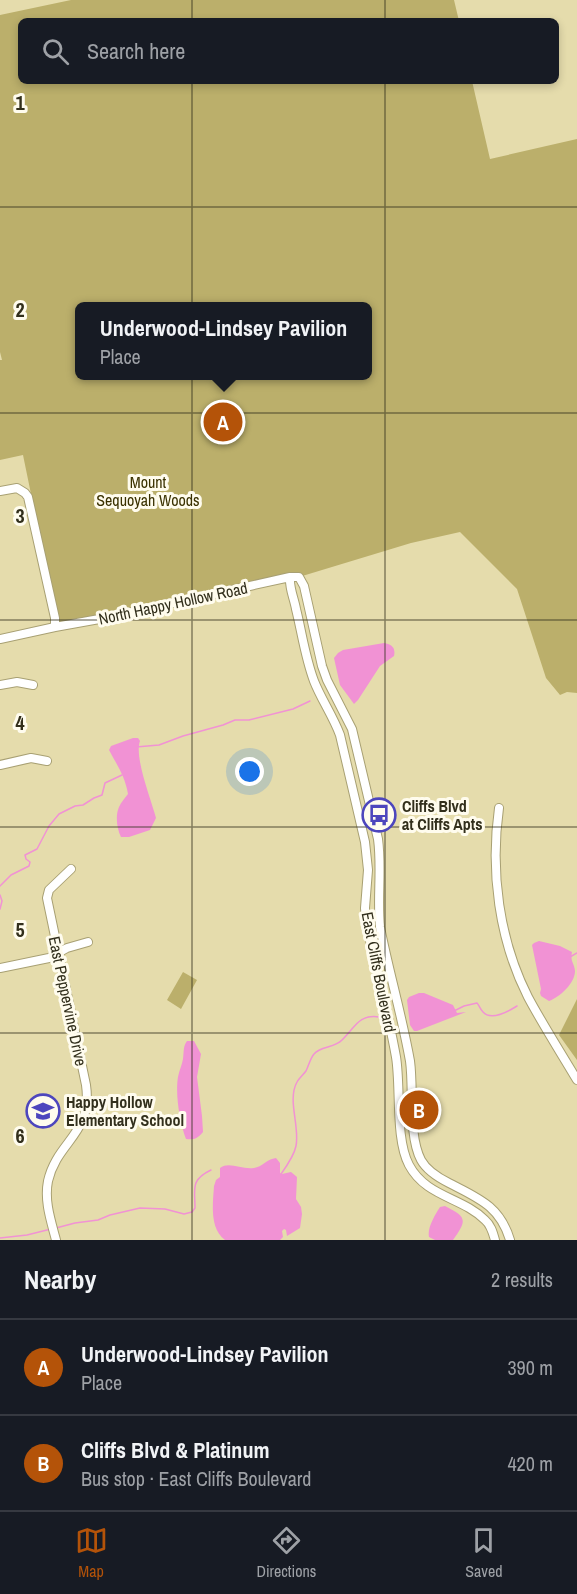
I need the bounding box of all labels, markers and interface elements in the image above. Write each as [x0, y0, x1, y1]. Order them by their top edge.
search box [18, 18, 559, 84]
icon: search [39, 35, 72, 68]
text: Search here [87, 36, 185, 66]
text: 1 [15, 89, 25, 116]
text: 2 [15, 296, 25, 323]
popup [75, 302, 372, 380]
text: Underwood-Lindsey Pavilion [100, 313, 347, 343]
text: Place [100, 343, 141, 370]
pin: A [204, 400, 242, 444]
park label: Mount Sequoyah Woods [96, 471, 200, 511]
text: 3 [15, 502, 25, 529]
street label: North Happy Hollow Road [97, 576, 249, 630]
text: 4 [15, 709, 25, 736]
your location [235, 757, 264, 786]
place label: Cliffs Blvd at Cliffs Apts [402, 795, 482, 835]
bus stop icon: Cliffs Blvd at Cliffs Apts [361, 797, 397, 833]
street label: East Cliffs Boulevard [357, 910, 401, 1034]
text: 5 [15, 916, 25, 943]
street label: East Peppervine Drive [44, 934, 92, 1068]
pin: B [400, 1088, 438, 1132]
place label: Happy Hollow Elementary School [66, 1091, 184, 1131]
school or university icon: Happy Hollow Elementary School [25, 1093, 61, 1129]
text: 6 [15, 1122, 25, 1149]
text: Nearby [24, 1262, 96, 1297]
text: 2 results [491, 1266, 553, 1293]
text: Underwood-Lindsey Pavilion [81, 1339, 329, 1369]
text: A [38, 1354, 49, 1381]
text: 390 m [507, 1354, 553, 1381]
text: Place [81, 1369, 122, 1396]
text: Cliffs Blvd & Platinum [81, 1435, 269, 1465]
text: B [38, 1450, 49, 1477]
text: 420 m [507, 1450, 553, 1477]
text: Bus stop · East Cliffs Boulevard [81, 1465, 311, 1492]
tab: Map [75, 1524, 108, 1582]
tab: Directions [257, 1524, 316, 1582]
tab: Saved [465, 1524, 503, 1582]

